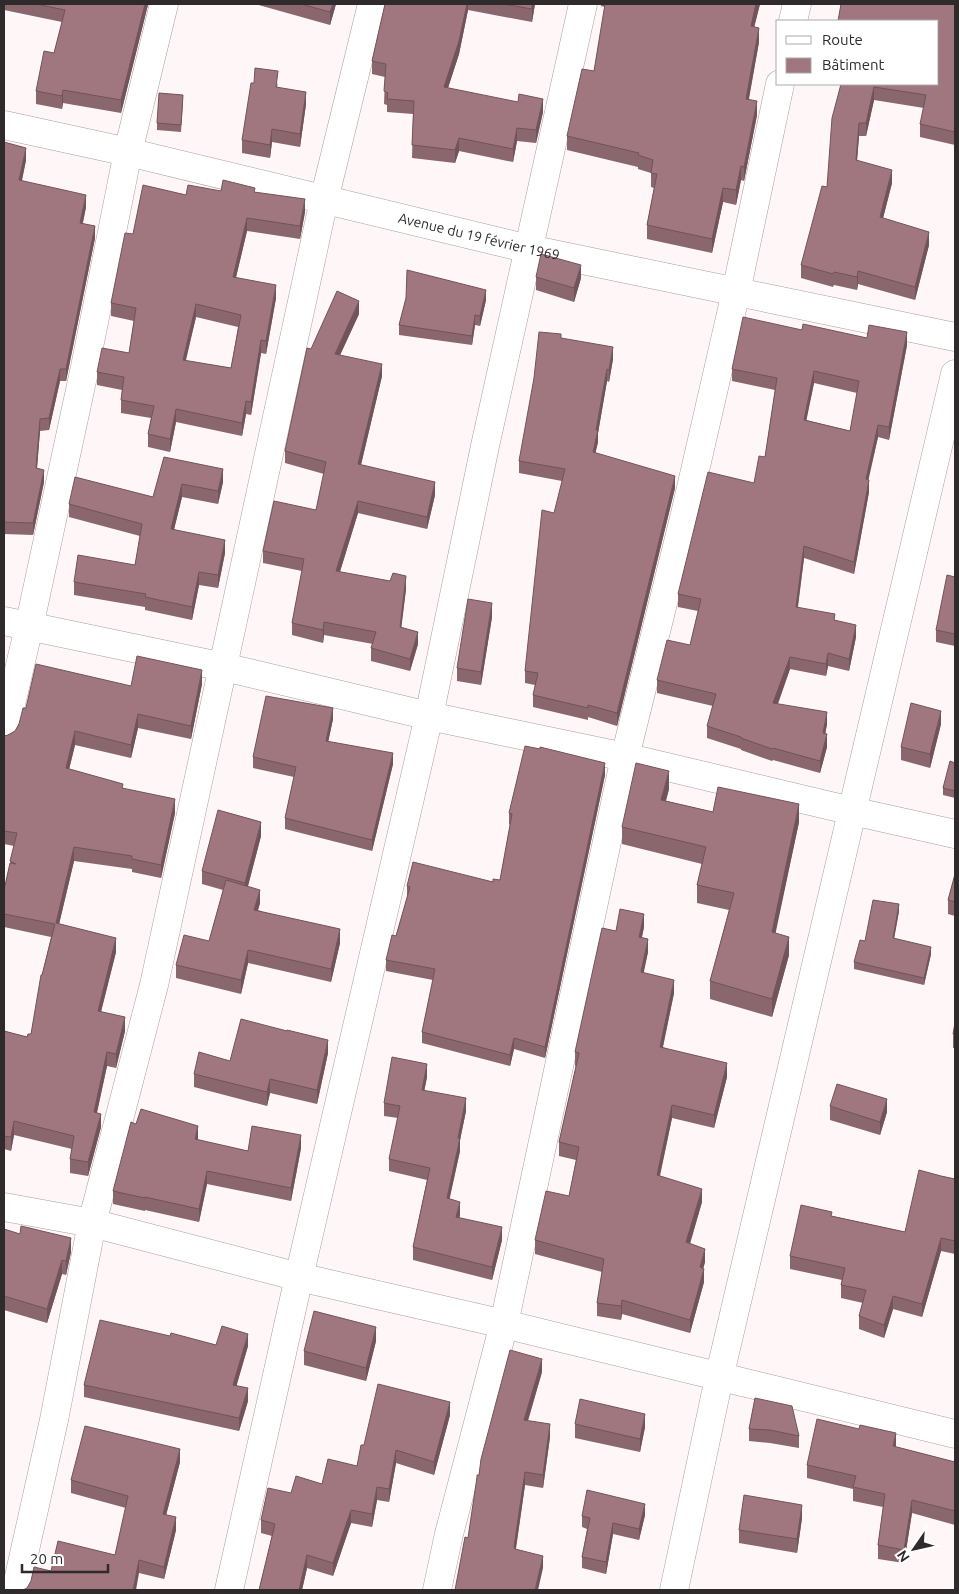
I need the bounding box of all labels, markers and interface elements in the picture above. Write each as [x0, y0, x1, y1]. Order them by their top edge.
legend [776, 20, 939, 85]
text: Route [822, 31, 863, 48]
text: Bâtiment [822, 56, 885, 73]
street label: Avenue du 19 février 1969 [397, 210, 561, 263]
north arrow [889, 1524, 939, 1574]
scale bar [22, 1542, 109, 1574]
text: N [894, 1547, 913, 1565]
text: 20 m [30, 1550, 63, 1567]

